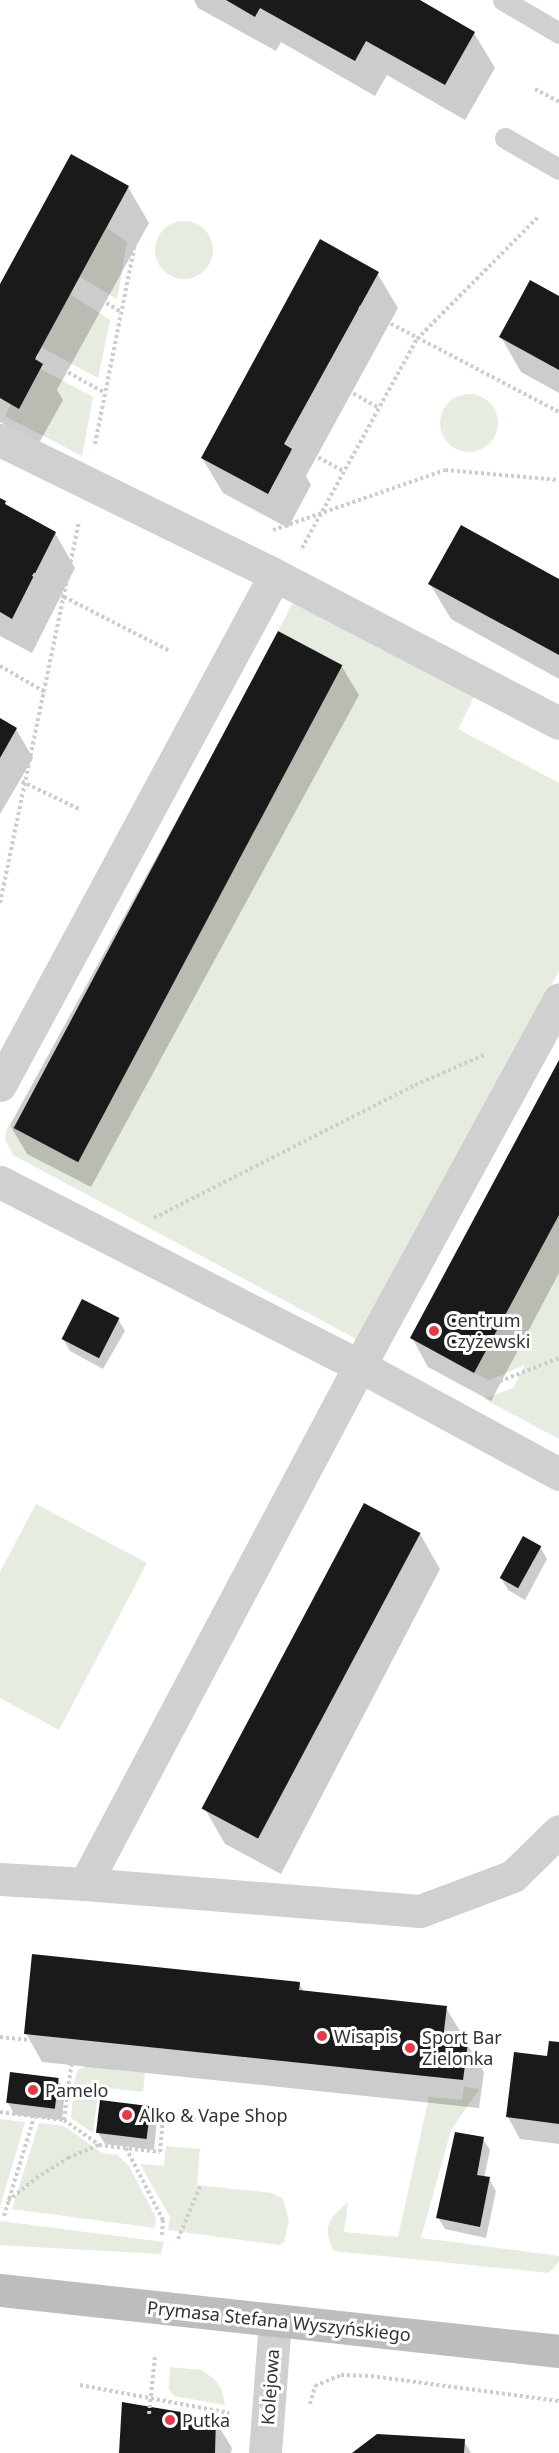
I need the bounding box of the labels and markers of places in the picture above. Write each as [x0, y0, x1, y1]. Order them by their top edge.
place label: Centrum Czyżewski [446, 1310, 530, 1352]
marker: Centrum Czyżewski [427, 1324, 441, 1338]
place label: Wisapis [334, 2025, 398, 2047]
place label: Sport Bar Zielonka [422, 2027, 502, 2070]
marker: Wisapis [315, 2029, 329, 2043]
marker: Sport Bar Zielonka [403, 2041, 417, 2055]
place label: Pamelo [45, 2079, 109, 2101]
marker: Pamelo [26, 2083, 40, 2097]
place label: Alko & Vape Shop [139, 2104, 288, 2126]
marker: Alko & Vape Shop [120, 2108, 134, 2122]
place label: Putka [182, 2409, 230, 2431]
marker: Putka [163, 2413, 177, 2427]

